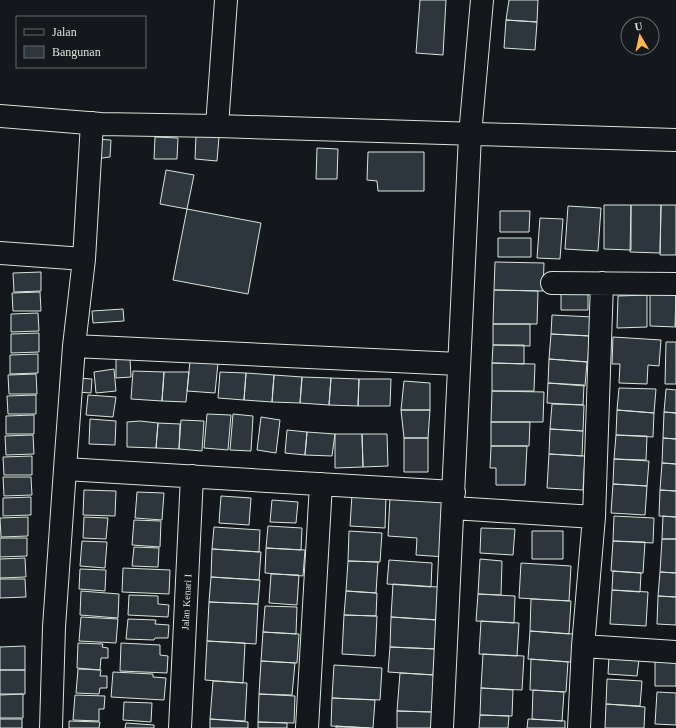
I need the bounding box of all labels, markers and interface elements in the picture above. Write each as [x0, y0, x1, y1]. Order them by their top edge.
legend [16, 16, 146, 68]
north arrow [620, 16, 660, 56]
text: U [634, 20, 643, 33]
text: Jalan [52, 25, 77, 39]
text: Bangunan [52, 45, 101, 59]
street label: Jalan Kenari I [180, 574, 193, 630]

